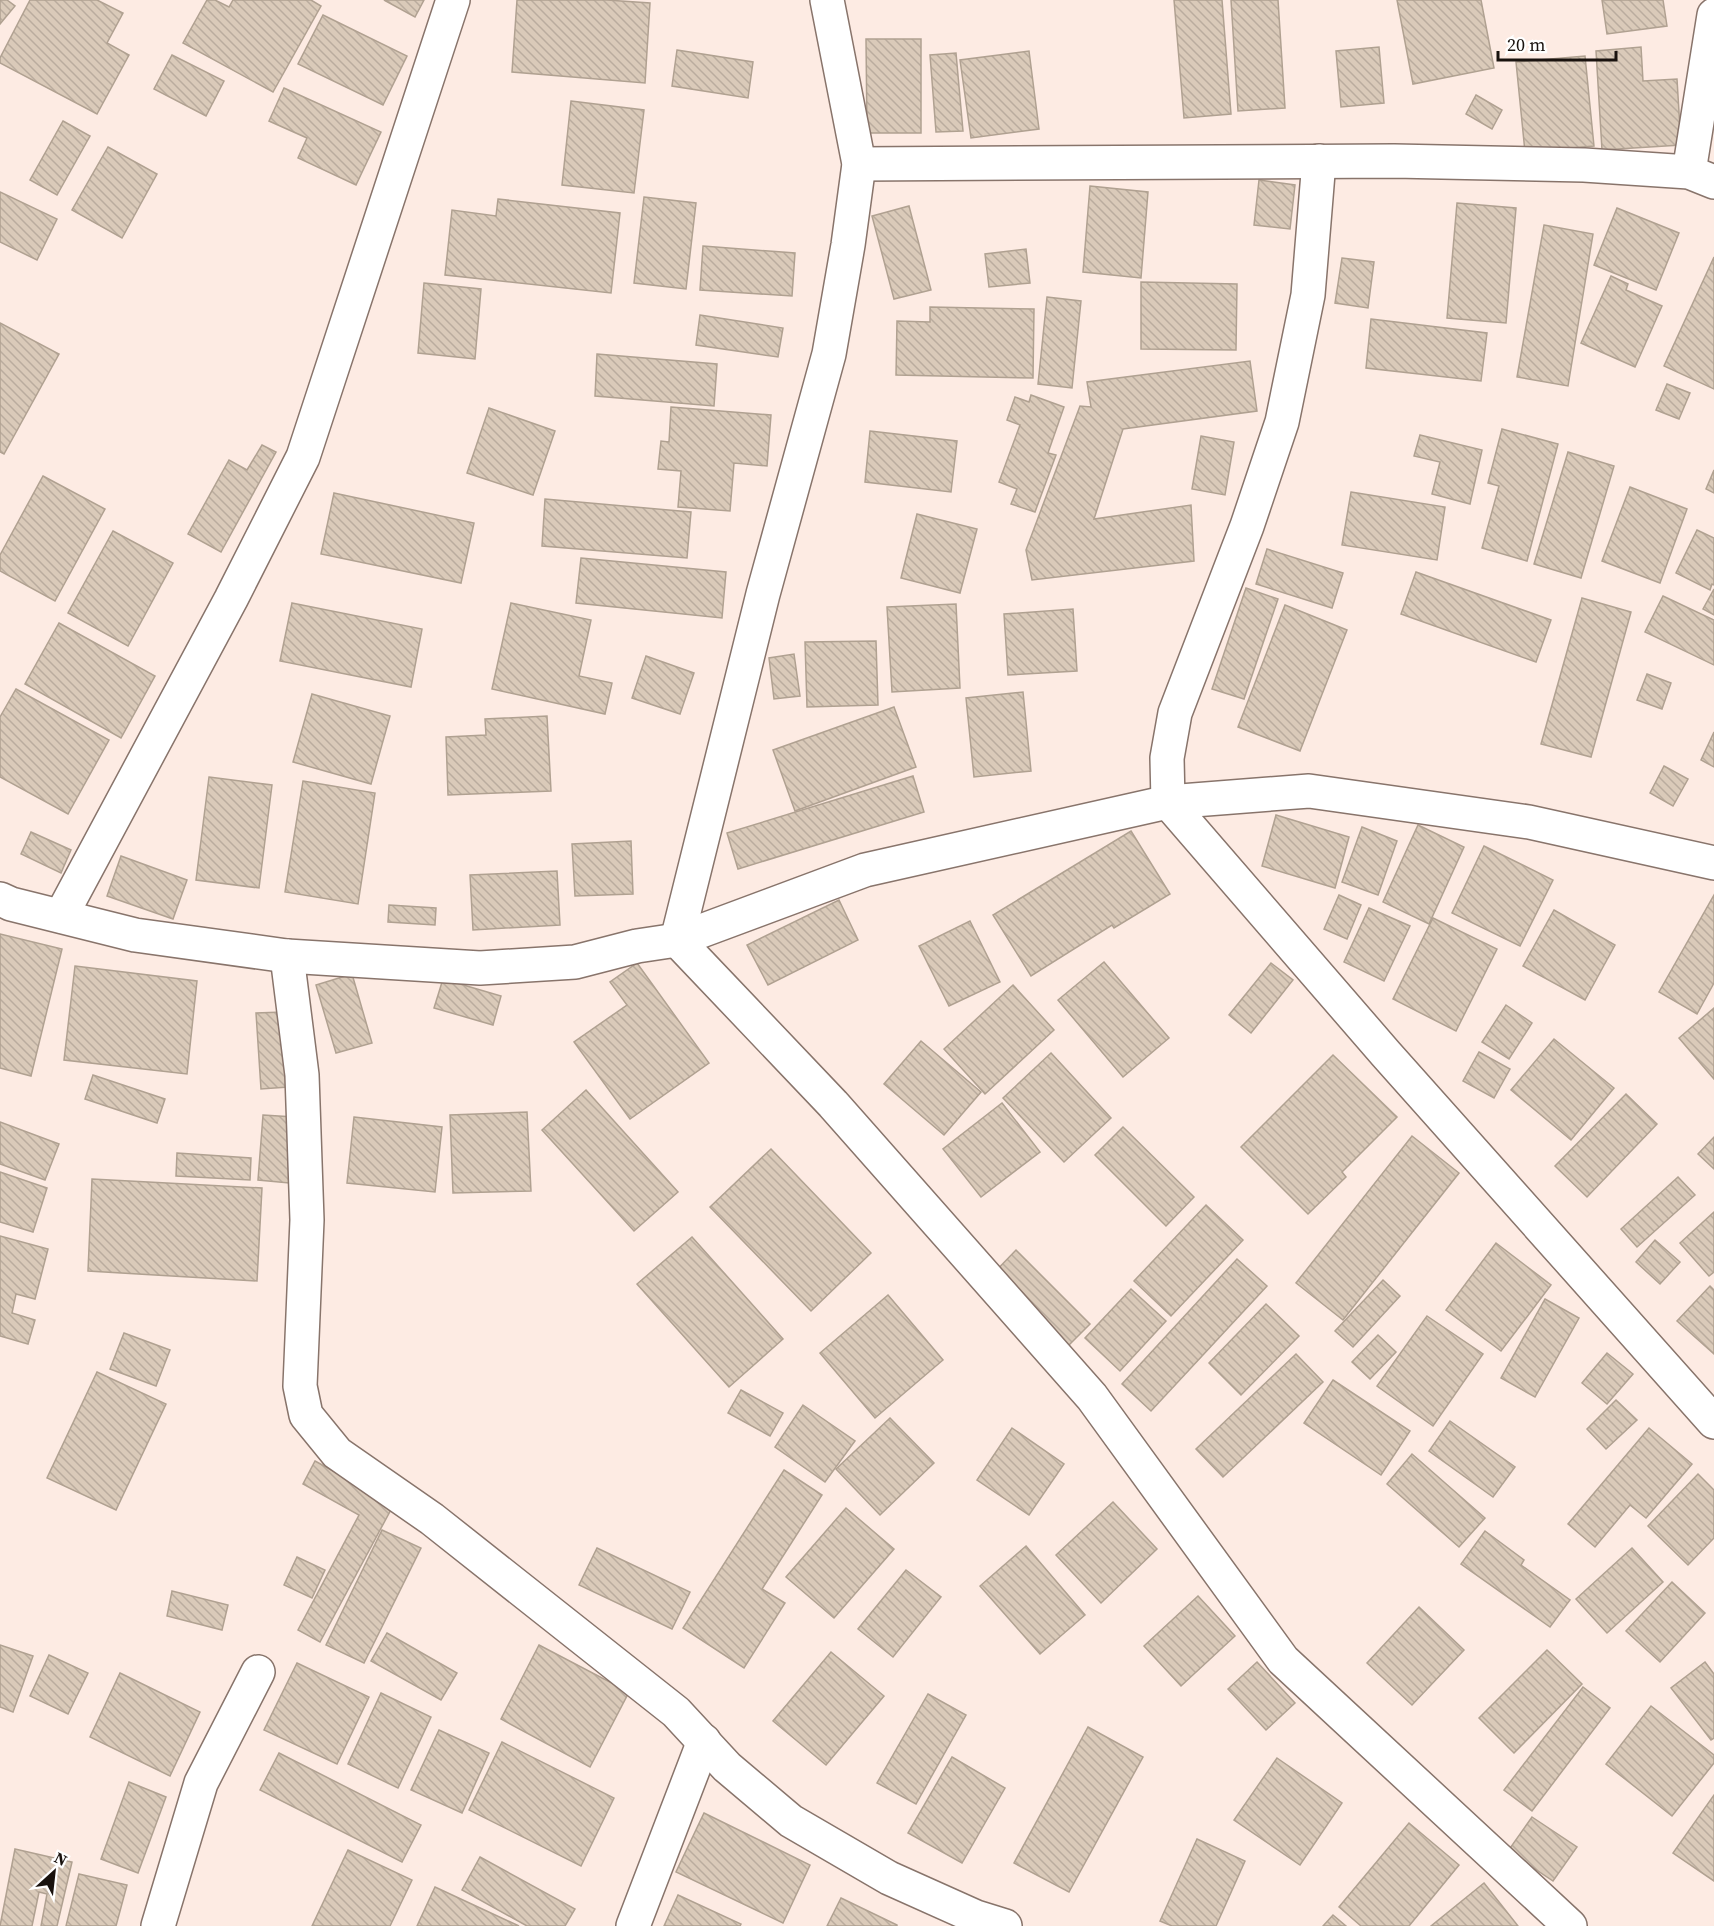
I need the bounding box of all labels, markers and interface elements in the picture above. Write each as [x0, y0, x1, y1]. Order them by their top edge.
scale bar [1498, 24, 1616, 62]
text: 20 m [1507, 32, 1545, 57]
north arrow [24, 1842, 84, 1902]
text: N [51, 1846, 71, 1871]

